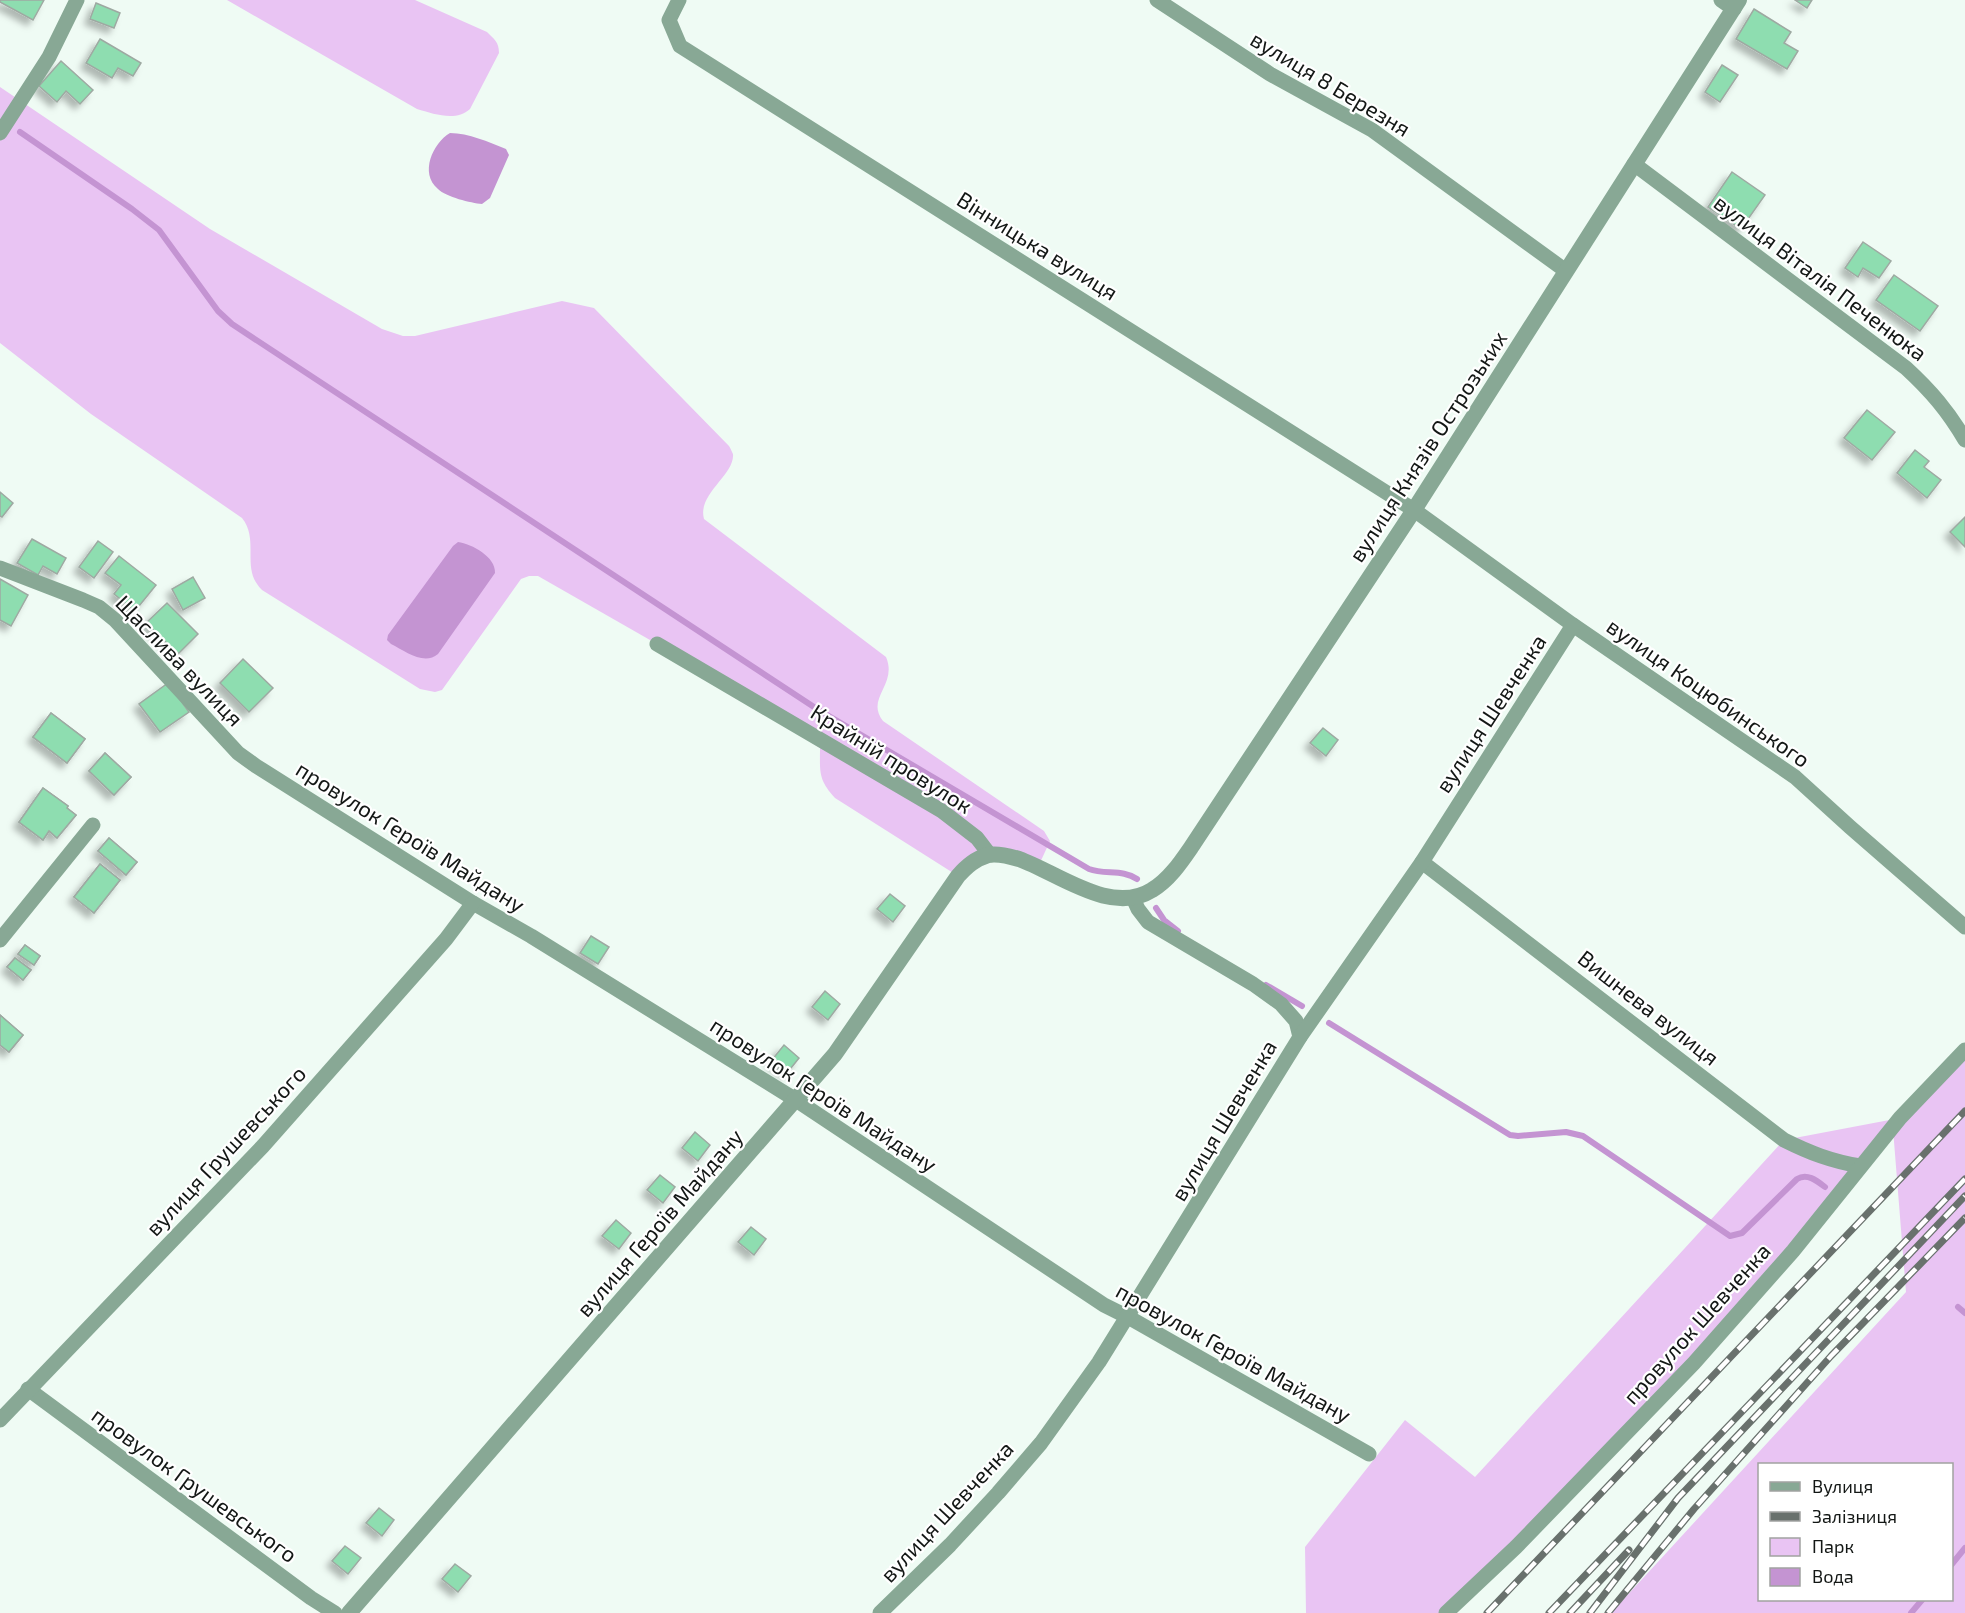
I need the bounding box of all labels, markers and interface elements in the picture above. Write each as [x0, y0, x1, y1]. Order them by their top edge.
street label: вулиця 8 Березня [1246, 25, 1416, 142]
street label: Вінницька вулиця [952, 185, 1123, 306]
street label: вулиця Віталія Печенюка [1709, 189, 1932, 366]
street label: вулиця Князів Острозьких [1343, 326, 1512, 567]
street label: Щаслива вулиця [110, 589, 249, 731]
street label: вулиця Коцюбинського [1602, 612, 1815, 773]
street label: вулиця Шевченка [1429, 629, 1552, 797]
street label: Крайній провулок [806, 698, 978, 819]
street label: провулок Героїв Майдану [291, 755, 530, 918]
street label: Вишнева вулиця [1573, 944, 1725, 1071]
street label: провулок Героїв Майдану [705, 1011, 942, 1178]
street label: вулиця Шевченка [1165, 1035, 1282, 1206]
street label: вулиця Грушевського [140, 1060, 311, 1241]
street label: вулиця Героїв Майдану [570, 1123, 748, 1322]
street label: провулок Шевченка [1617, 1237, 1776, 1409]
street label: провулок Героїв Майдану [1112, 1277, 1356, 1428]
street label: провулок Грушевського [87, 1401, 303, 1568]
street label: вулиця Шевченка [874, 1435, 1019, 1587]
legend [1758, 1463, 1953, 1601]
text: Вулиця [1812, 1475, 1873, 1497]
text: Залізниця [1812, 1505, 1897, 1527]
text: Парк [1812, 1535, 1854, 1557]
text: Вода [1812, 1565, 1854, 1587]

